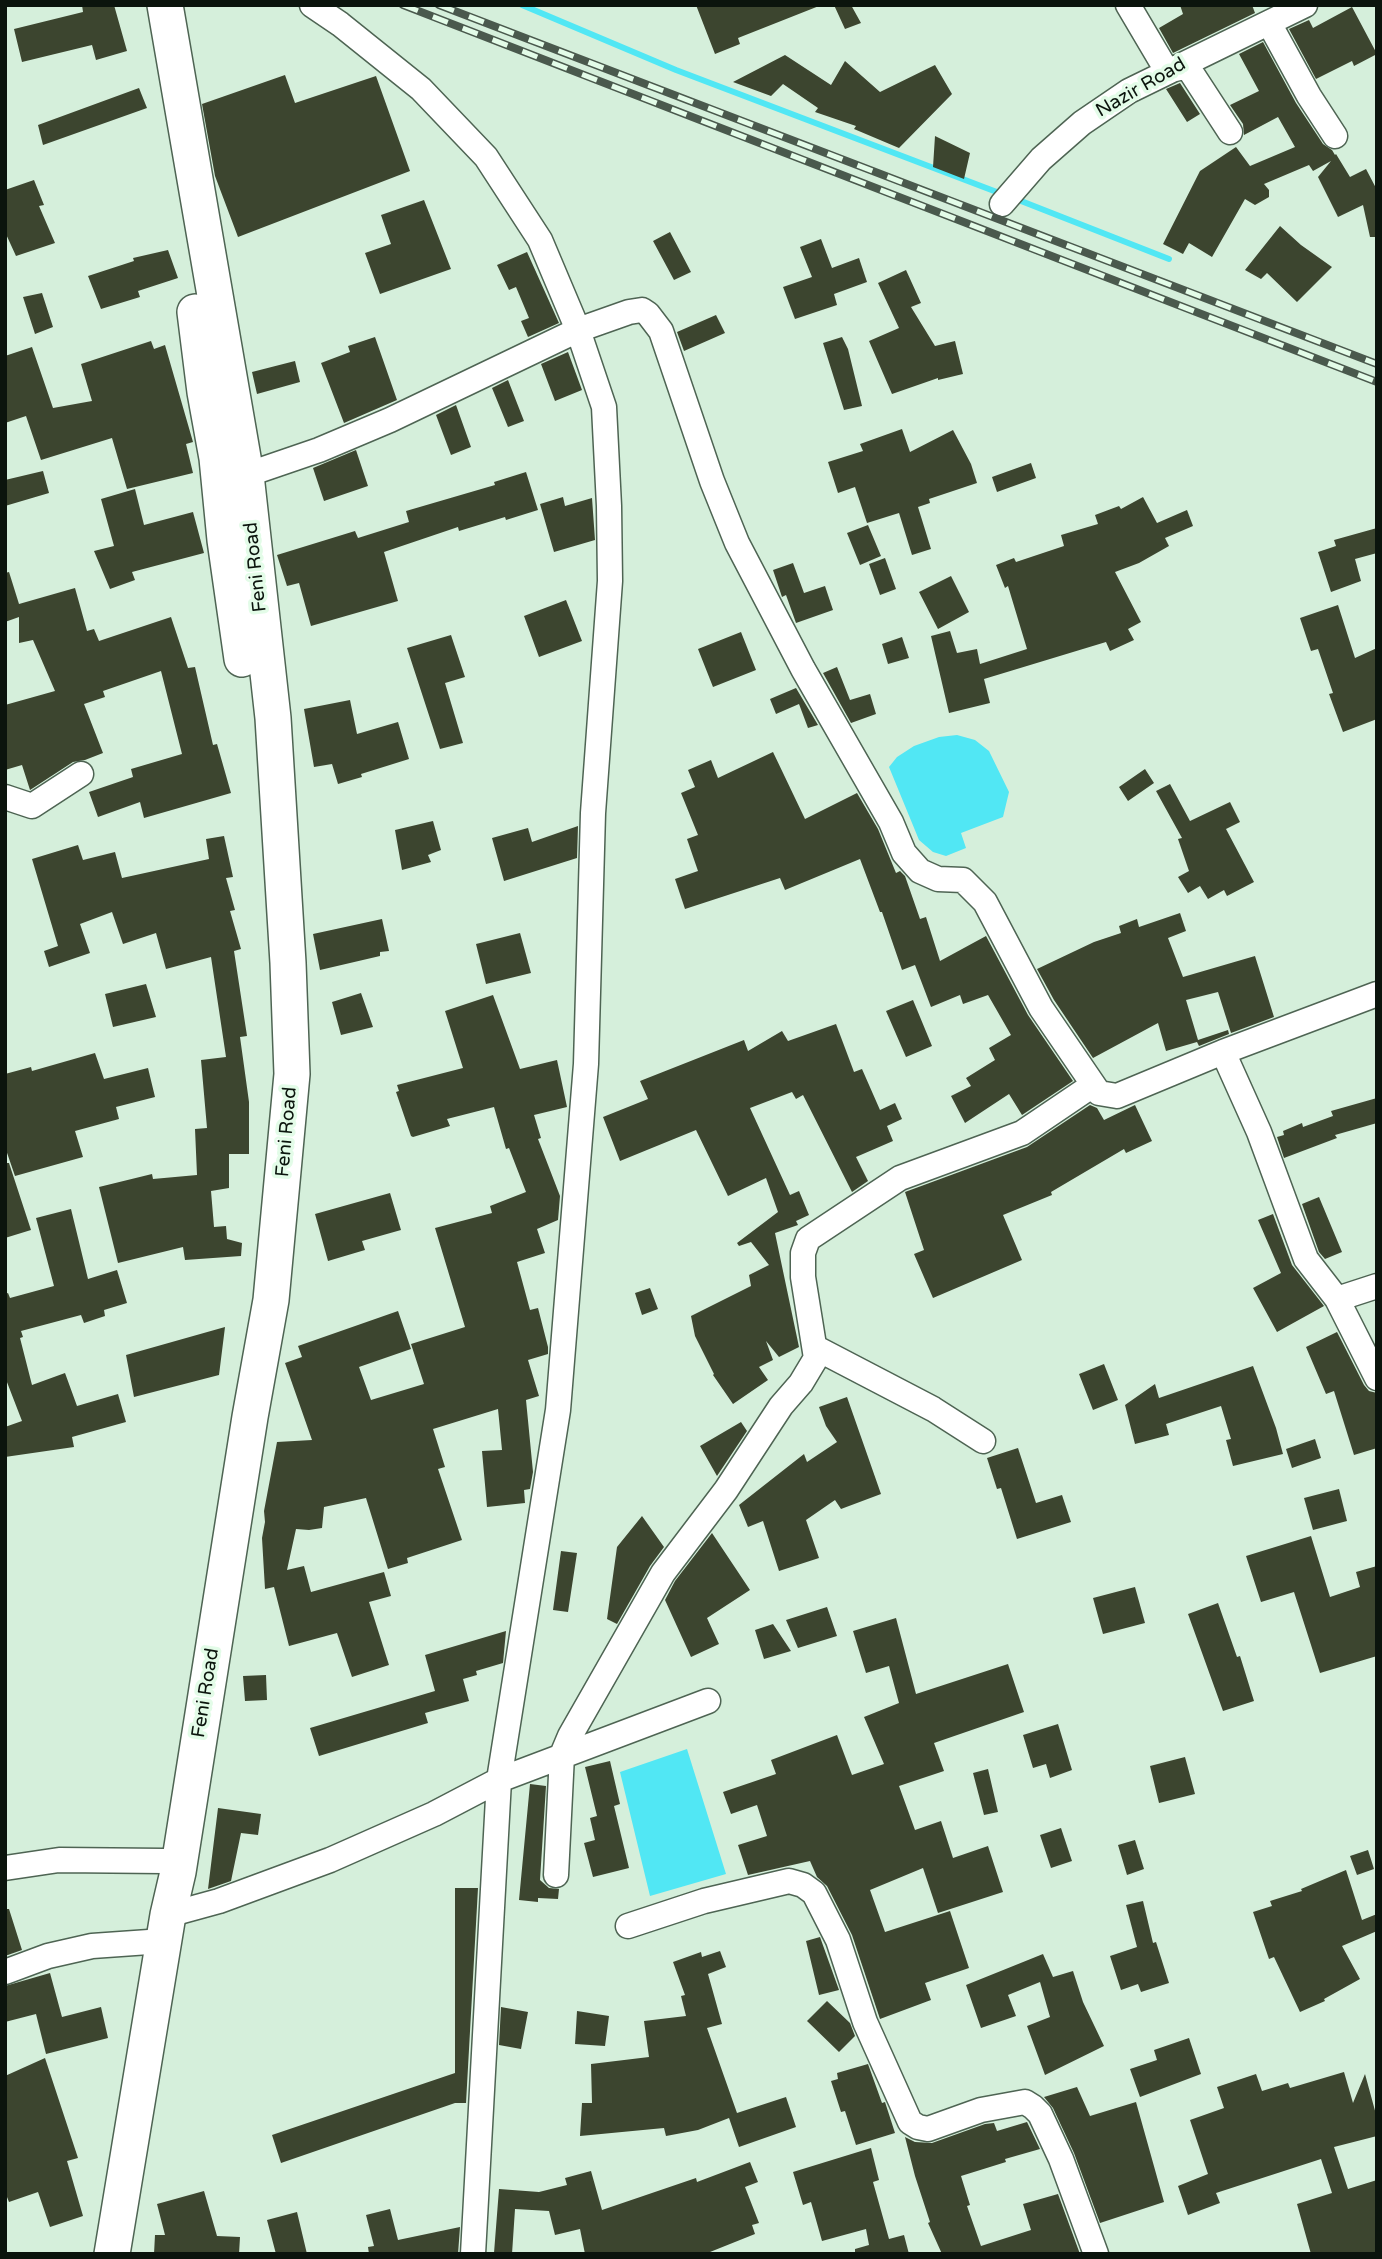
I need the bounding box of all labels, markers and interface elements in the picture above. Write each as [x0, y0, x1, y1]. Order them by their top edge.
street label: Nazir Road [1092, 53, 1190, 123]
street label: Feni Road [240, 521, 272, 613]
street label: Feni Road [272, 1086, 302, 1178]
street label: Feni Road [188, 1647, 224, 1739]

